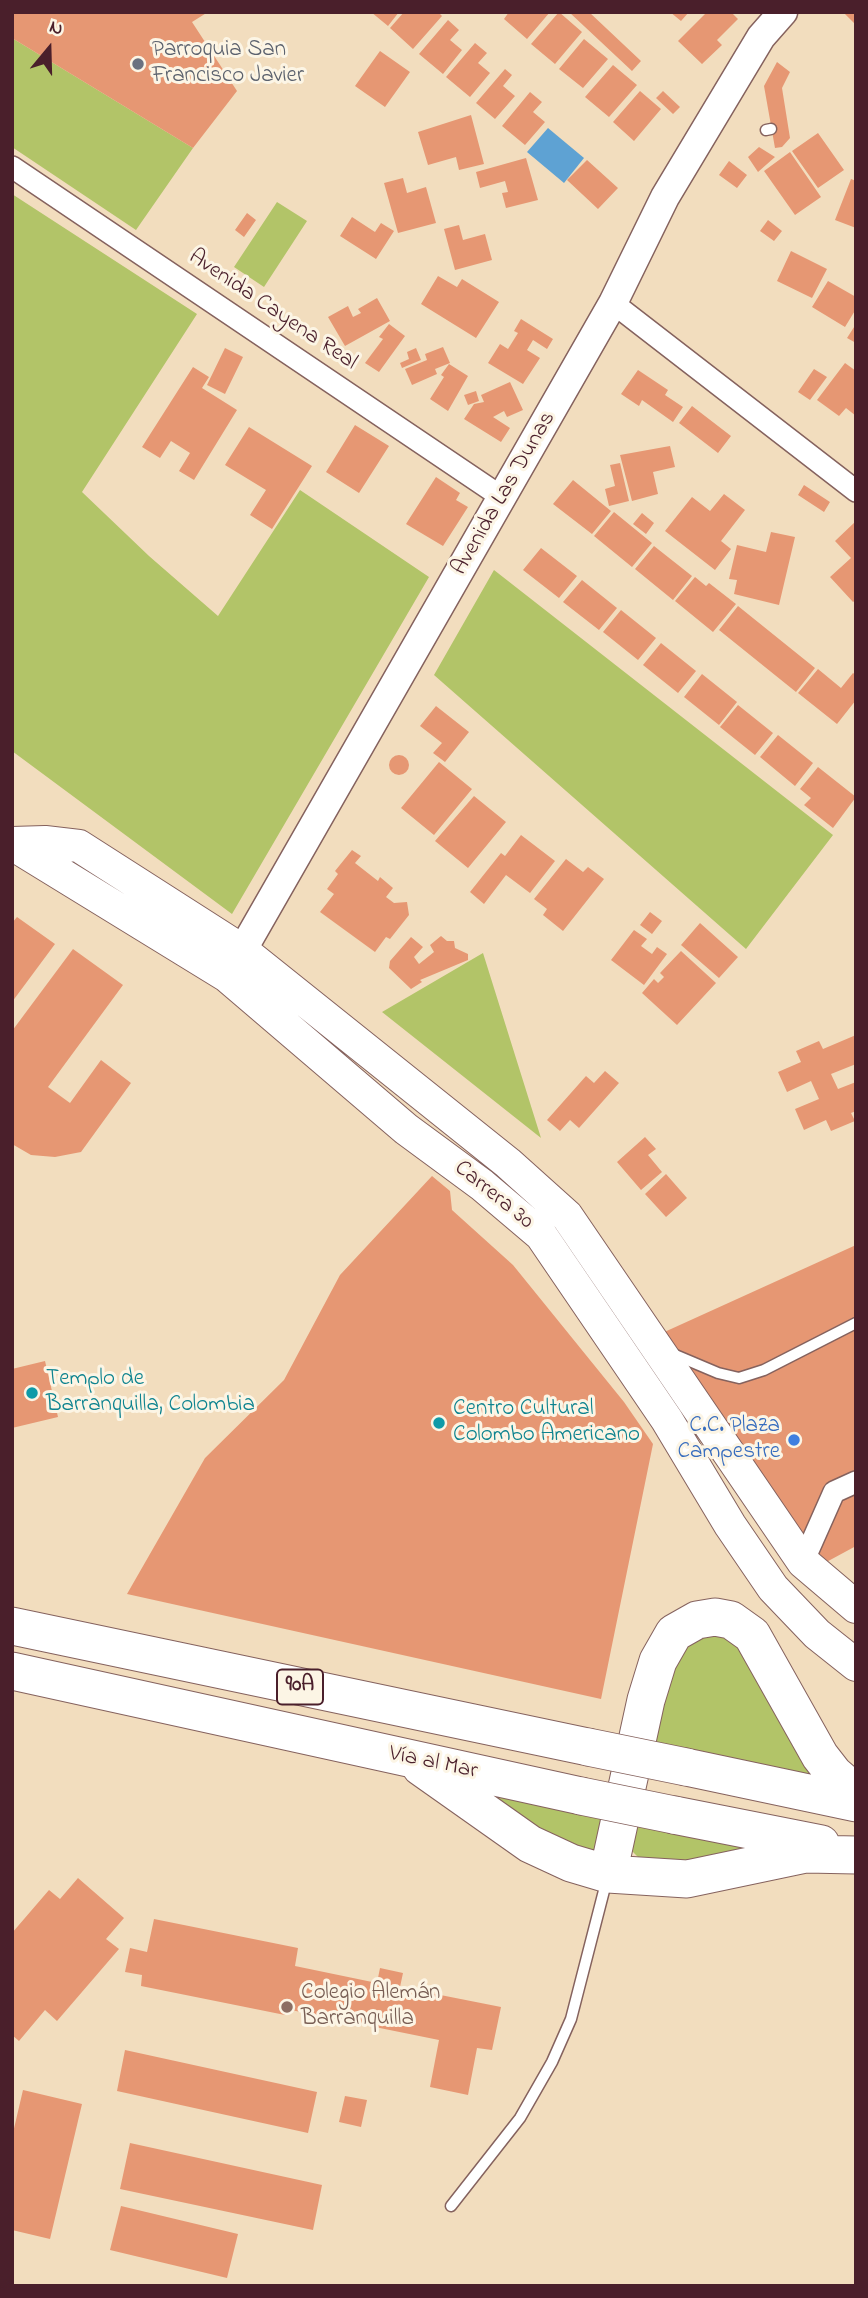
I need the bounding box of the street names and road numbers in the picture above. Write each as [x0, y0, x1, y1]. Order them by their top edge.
street label: Avenida Cayena Real [182, 244, 362, 378]
street label: Avenida Las Dunas [447, 407, 563, 581]
street label: Carrera 30 [448, 1156, 538, 1236]
road number: 90A [277, 1670, 323, 1704]
street label: Vía al Mar [386, 1741, 480, 1787]

